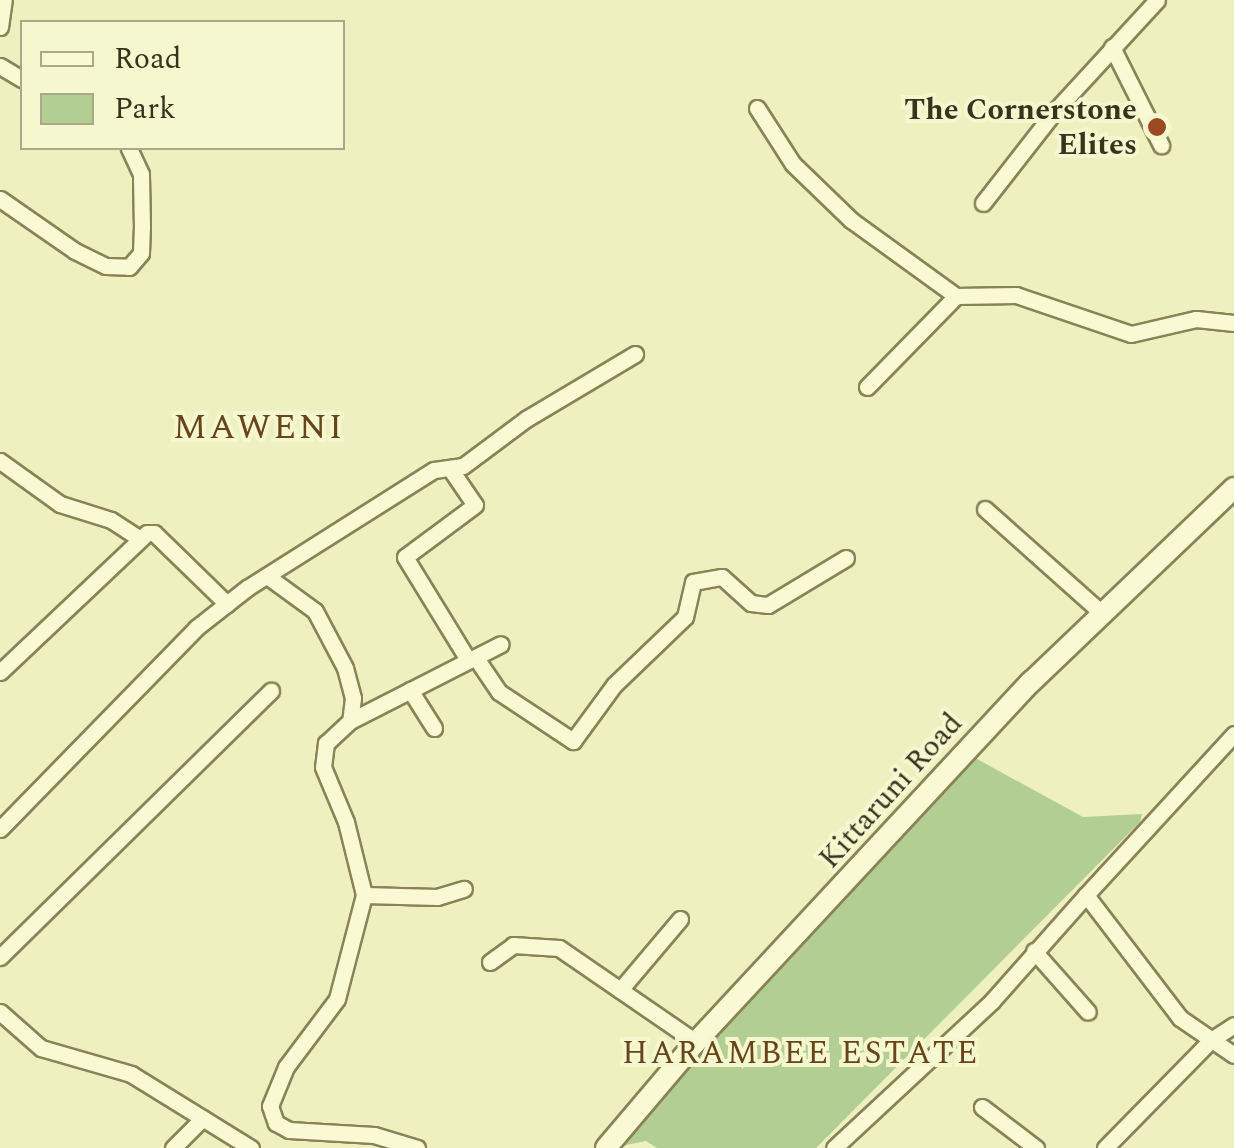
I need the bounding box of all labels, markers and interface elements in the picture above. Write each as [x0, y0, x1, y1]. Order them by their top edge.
legend [20, 20, 345, 150]
text: Road [114, 36, 182, 82]
text: Park [114, 86, 176, 132]
place label: The Cornerstone Elites [904, 92, 1137, 162]
marker: The Cornerstone Elites [1146, 116, 1168, 138]
district label: MAWENI [173, 407, 345, 449]
street label: Kittaruni Road [812, 706, 970, 876]
district label: HARAMBEE ESTATE [622, 1035, 980, 1073]

